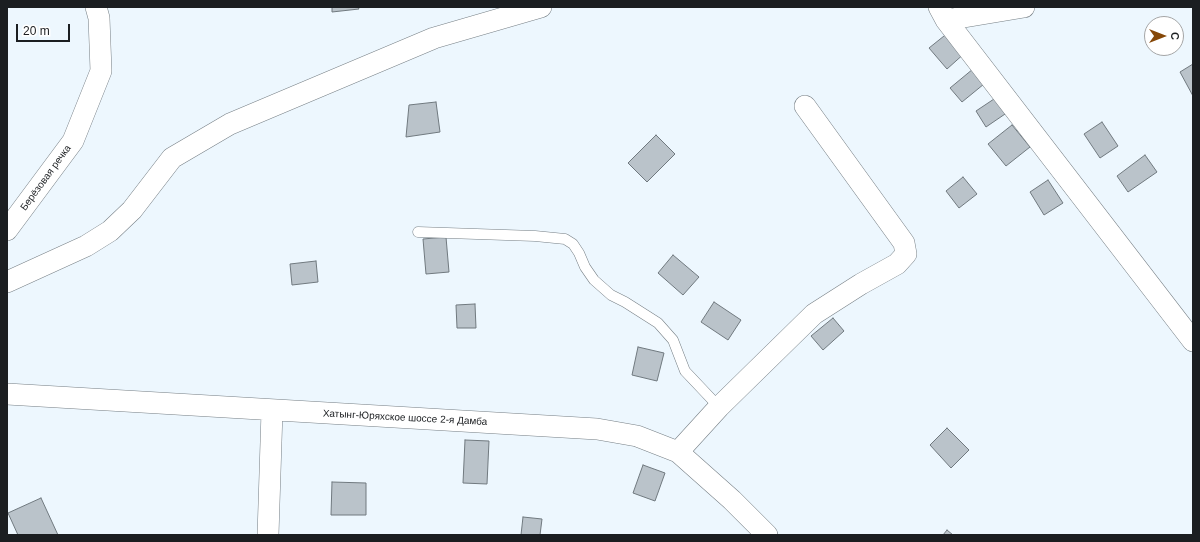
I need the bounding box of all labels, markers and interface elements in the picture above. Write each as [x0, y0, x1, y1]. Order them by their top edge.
scale bar [18, 16, 72, 42]
north arrow [1144, 16, 1184, 56]
text: 20 m [23, 24, 50, 38]
text: С [1169, 32, 1181, 40]
street label: Берёзовая речка [18, 143, 74, 213]
street label: Хатынг-Юряхское шоссе 2-я Дамба [322, 408, 488, 428]

